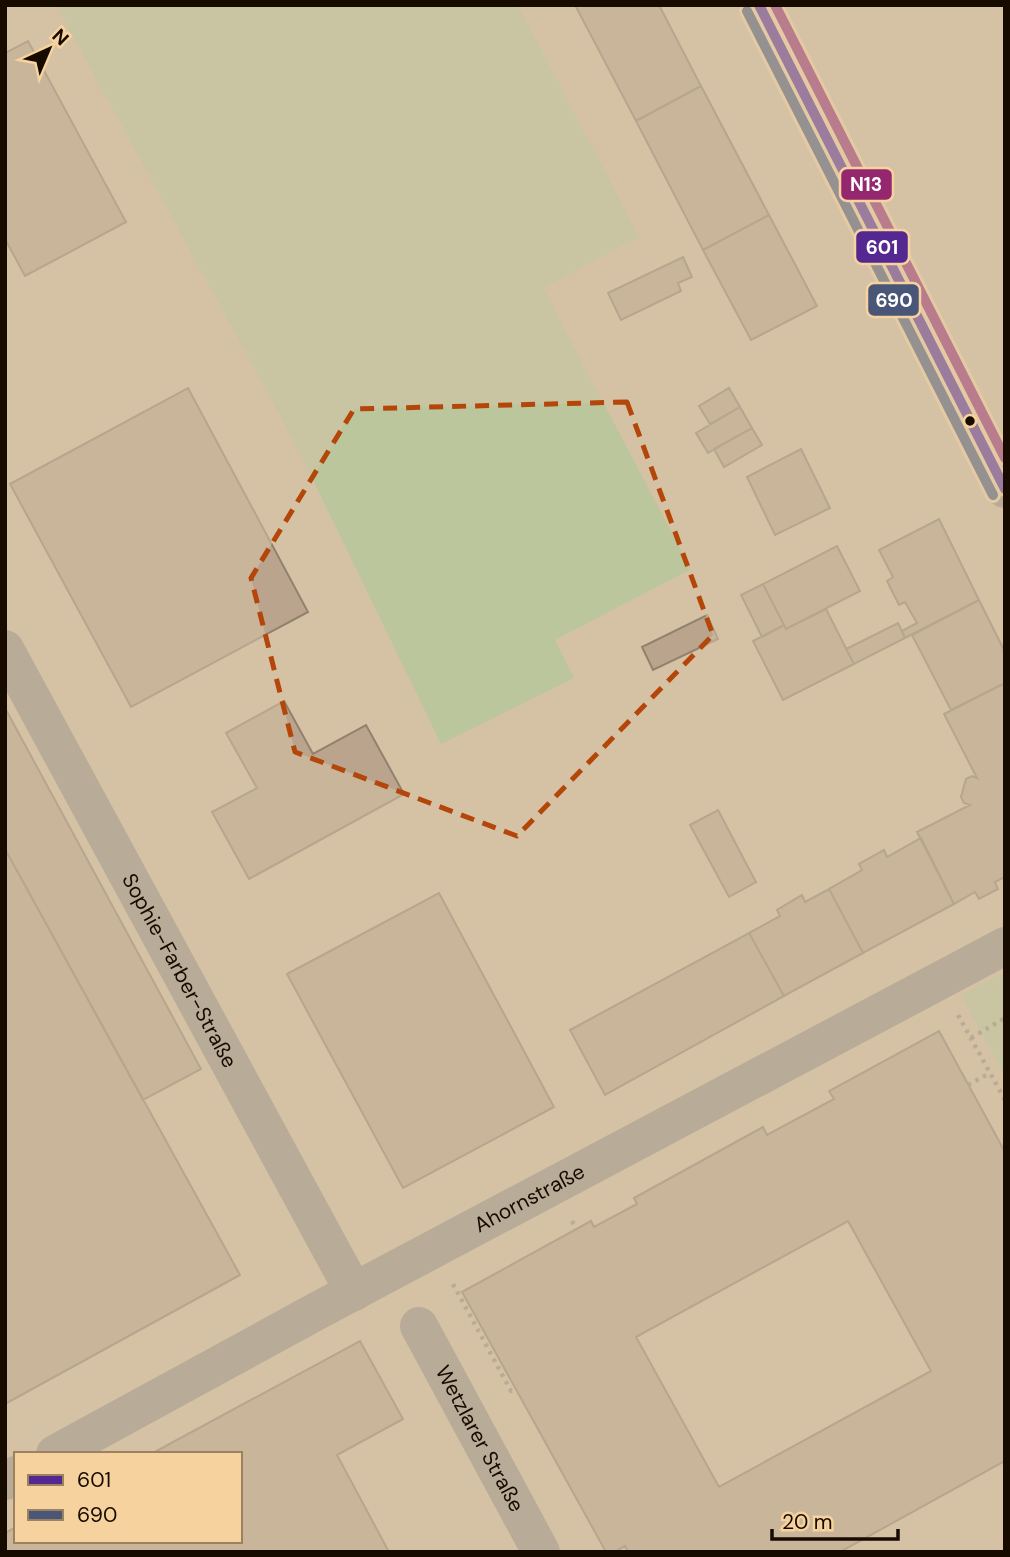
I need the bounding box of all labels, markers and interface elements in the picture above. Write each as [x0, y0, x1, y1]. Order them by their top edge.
north arrow [14, 14, 84, 84]
text: N [47, 23, 74, 51]
line badge: N13 [840, 168, 893, 201]
text: N13 [850, 172, 882, 197]
line badge: 601 [855, 230, 909, 264]
text: 601 [866, 235, 898, 260]
line badge: 690 [867, 283, 920, 317]
text: 690 [875, 288, 913, 313]
unlabelled marker [963, 414, 977, 428]
street label: Sophie-Farber-Straße [115, 868, 244, 1073]
street label: Ahornstraße [469, 1157, 590, 1239]
street label: Wetzlarer Straße [429, 1360, 531, 1517]
legend [14, 1452, 242, 1543]
text: 601 [77, 1466, 111, 1494]
scale bar [772, 1498, 898, 1542]
text: 690 [77, 1501, 117, 1529]
text: 20 m [782, 1508, 833, 1536]

